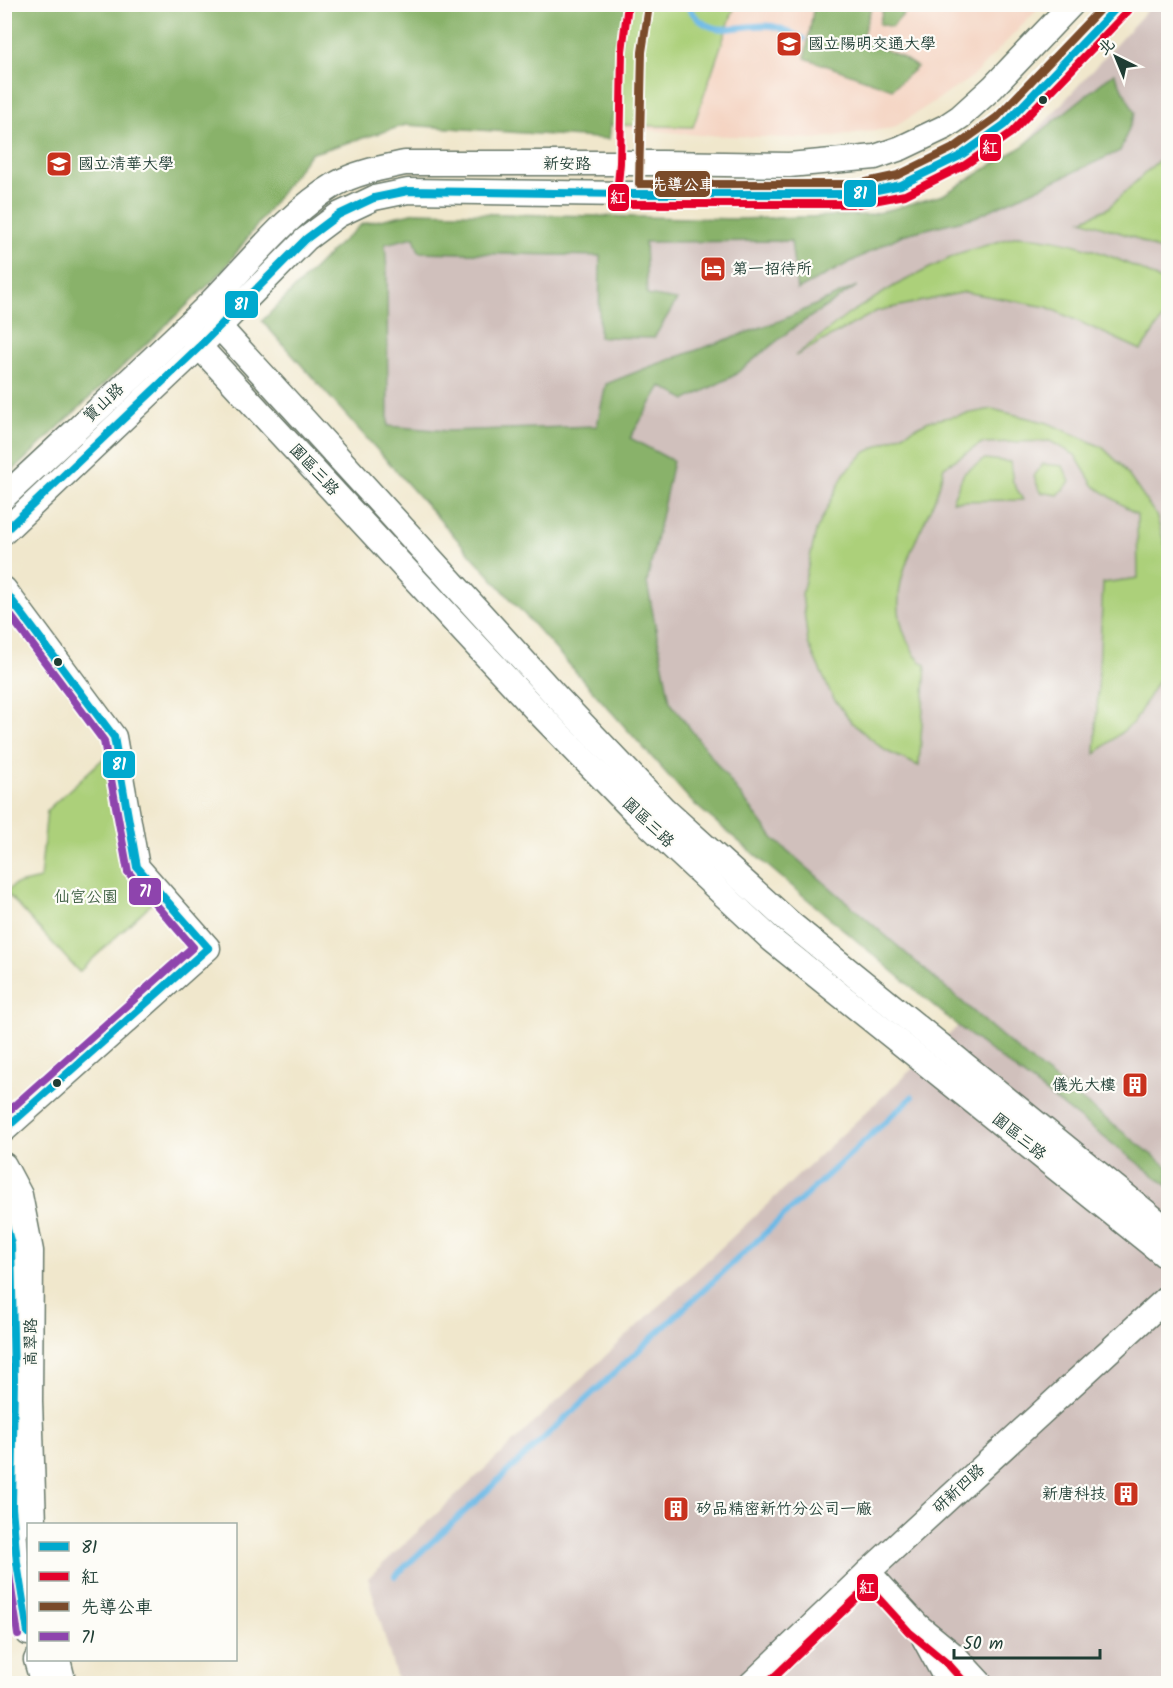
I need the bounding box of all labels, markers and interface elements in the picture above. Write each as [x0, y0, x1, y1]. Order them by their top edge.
north arrow [1086, 27, 1146, 87]
school or university icon: 國立陽明交通大學 [774, 29, 804, 59]
place label: 國立陽明交通大學 [808, 32, 936, 57]
text: 北 [1092, 33, 1121, 62]
unlabelled marker [1037, 94, 1049, 106]
line badge: 紅 [979, 133, 1002, 162]
text: 紅 [982, 136, 998, 161]
school or university icon: 國立清華大學 [44, 149, 74, 179]
place label: 國立清華大學 [78, 152, 174, 177]
street label: 新安路 [543, 152, 591, 177]
line badge: 先導公車 [654, 170, 711, 198]
text: 先導公車 [651, 173, 715, 198]
line badge: 81 [843, 179, 877, 208]
text: 81 [853, 182, 867, 207]
line badge: 紅 [607, 183, 630, 212]
text: 紅 [610, 186, 626, 211]
hotel icon: 第一招待所 [698, 254, 728, 284]
place label: 第一招待所 [732, 257, 812, 282]
line badge: 81 [224, 290, 259, 319]
text: 81 [234, 293, 248, 318]
street label: 寶山路 [78, 377, 130, 429]
street label: 園區三路 [283, 438, 345, 502]
unlabelled marker [52, 656, 64, 668]
line badge: 81 [102, 750, 136, 779]
text: 81 [112, 753, 126, 778]
street label: 園區三路 [616, 792, 680, 854]
line badge: 71 [128, 877, 162, 906]
text: 71 [139, 880, 151, 905]
park label: 仙宮公園 [54, 885, 118, 910]
building icon: 儀光大樓 [1120, 1070, 1150, 1100]
place label: 儀光大樓 [1052, 1073, 1116, 1098]
unlabelled marker [51, 1077, 63, 1089]
street label: 園區三路 [986, 1107, 1052, 1167]
street label: 高翠路 [19, 1318, 44, 1366]
street label: 研新四路 [927, 1458, 991, 1520]
building icon: 新唐科技 [1111, 1479, 1141, 1509]
place label: 新唐科技 [1042, 1482, 1106, 1507]
building icon: 矽品精密新竹分公司一廠 [661, 1494, 691, 1524]
place label: 矽品精密新竹分公司一廠 [696, 1497, 872, 1522]
legend [27, 1523, 237, 1661]
text: 81 [81, 1534, 98, 1563]
text: 紅 [81, 1564, 99, 1593]
line badge: 紅 [856, 1573, 879, 1602]
text: 紅 [859, 1576, 875, 1601]
text: 先導公車 [81, 1594, 153, 1623]
scale bar [954, 1622, 1100, 1660]
text: 71 [81, 1624, 95, 1653]
text: 50 m [963, 1630, 1003, 1659]

